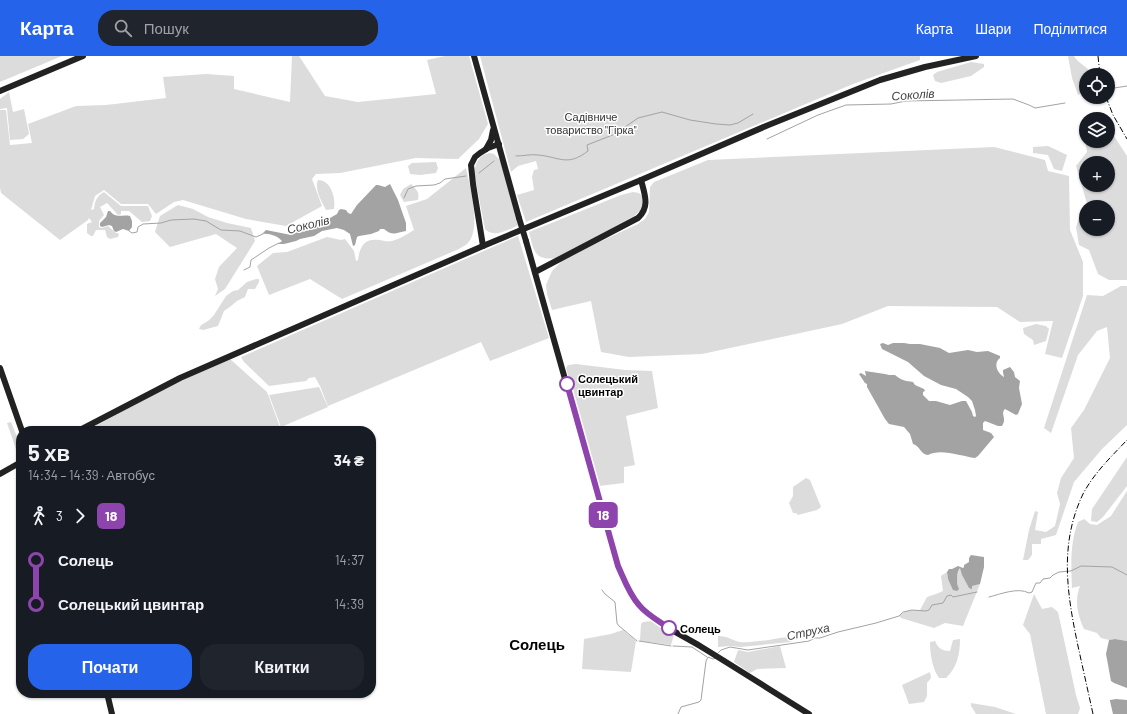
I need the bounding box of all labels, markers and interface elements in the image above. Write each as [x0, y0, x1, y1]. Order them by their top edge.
search box [98, 10, 378, 46]
text: Карта [20, 16, 74, 39]
icon: search [112, 17, 134, 39]
text: Пошук [144, 19, 189, 37]
text: Карта [916, 20, 953, 37]
text: Шари [975, 20, 1011, 37]
text: Поділитися [1033, 20, 1107, 37]
map controls [1079, 68, 1115, 236]
button: locate [1079, 68, 1115, 104]
water label: Соколів [891, 86, 935, 102]
park label: Садівниче товариство "Гірка" [545, 110, 637, 136]
button: layers [1079, 112, 1115, 148]
button: + [1079, 156, 1115, 192]
button: − [1079, 200, 1115, 236]
water label: Соколів [285, 212, 331, 236]
place label: Солецький цвинтар [578, 372, 638, 398]
marker: Солецький цвинтар [559, 376, 575, 392]
text: 5 хв [28, 439, 70, 465]
text: 34 ₴ [334, 451, 364, 469]
text: 14:34 – 14:39 · Автобус [28, 467, 155, 483]
line badge: 18 [585, 502, 621, 528]
icon: walk [28, 505, 50, 527]
icon: forward [69, 505, 91, 527]
text: 18 [597, 506, 609, 523]
text: 18 [105, 507, 117, 524]
text: 3 [56, 508, 63, 524]
text: Солець [58, 551, 114, 569]
text: 14:37 [335, 552, 364, 568]
text: Солецький цвинтар [58, 595, 204, 613]
text: 14:39 [334, 596, 364, 612]
marker: Солець [661, 620, 677, 636]
water label: Струха [785, 620, 831, 643]
place label: Солець [680, 622, 721, 635]
district label: Солець [509, 635, 565, 653]
button: Почати [28, 644, 192, 690]
button: Квитки [200, 644, 364, 690]

